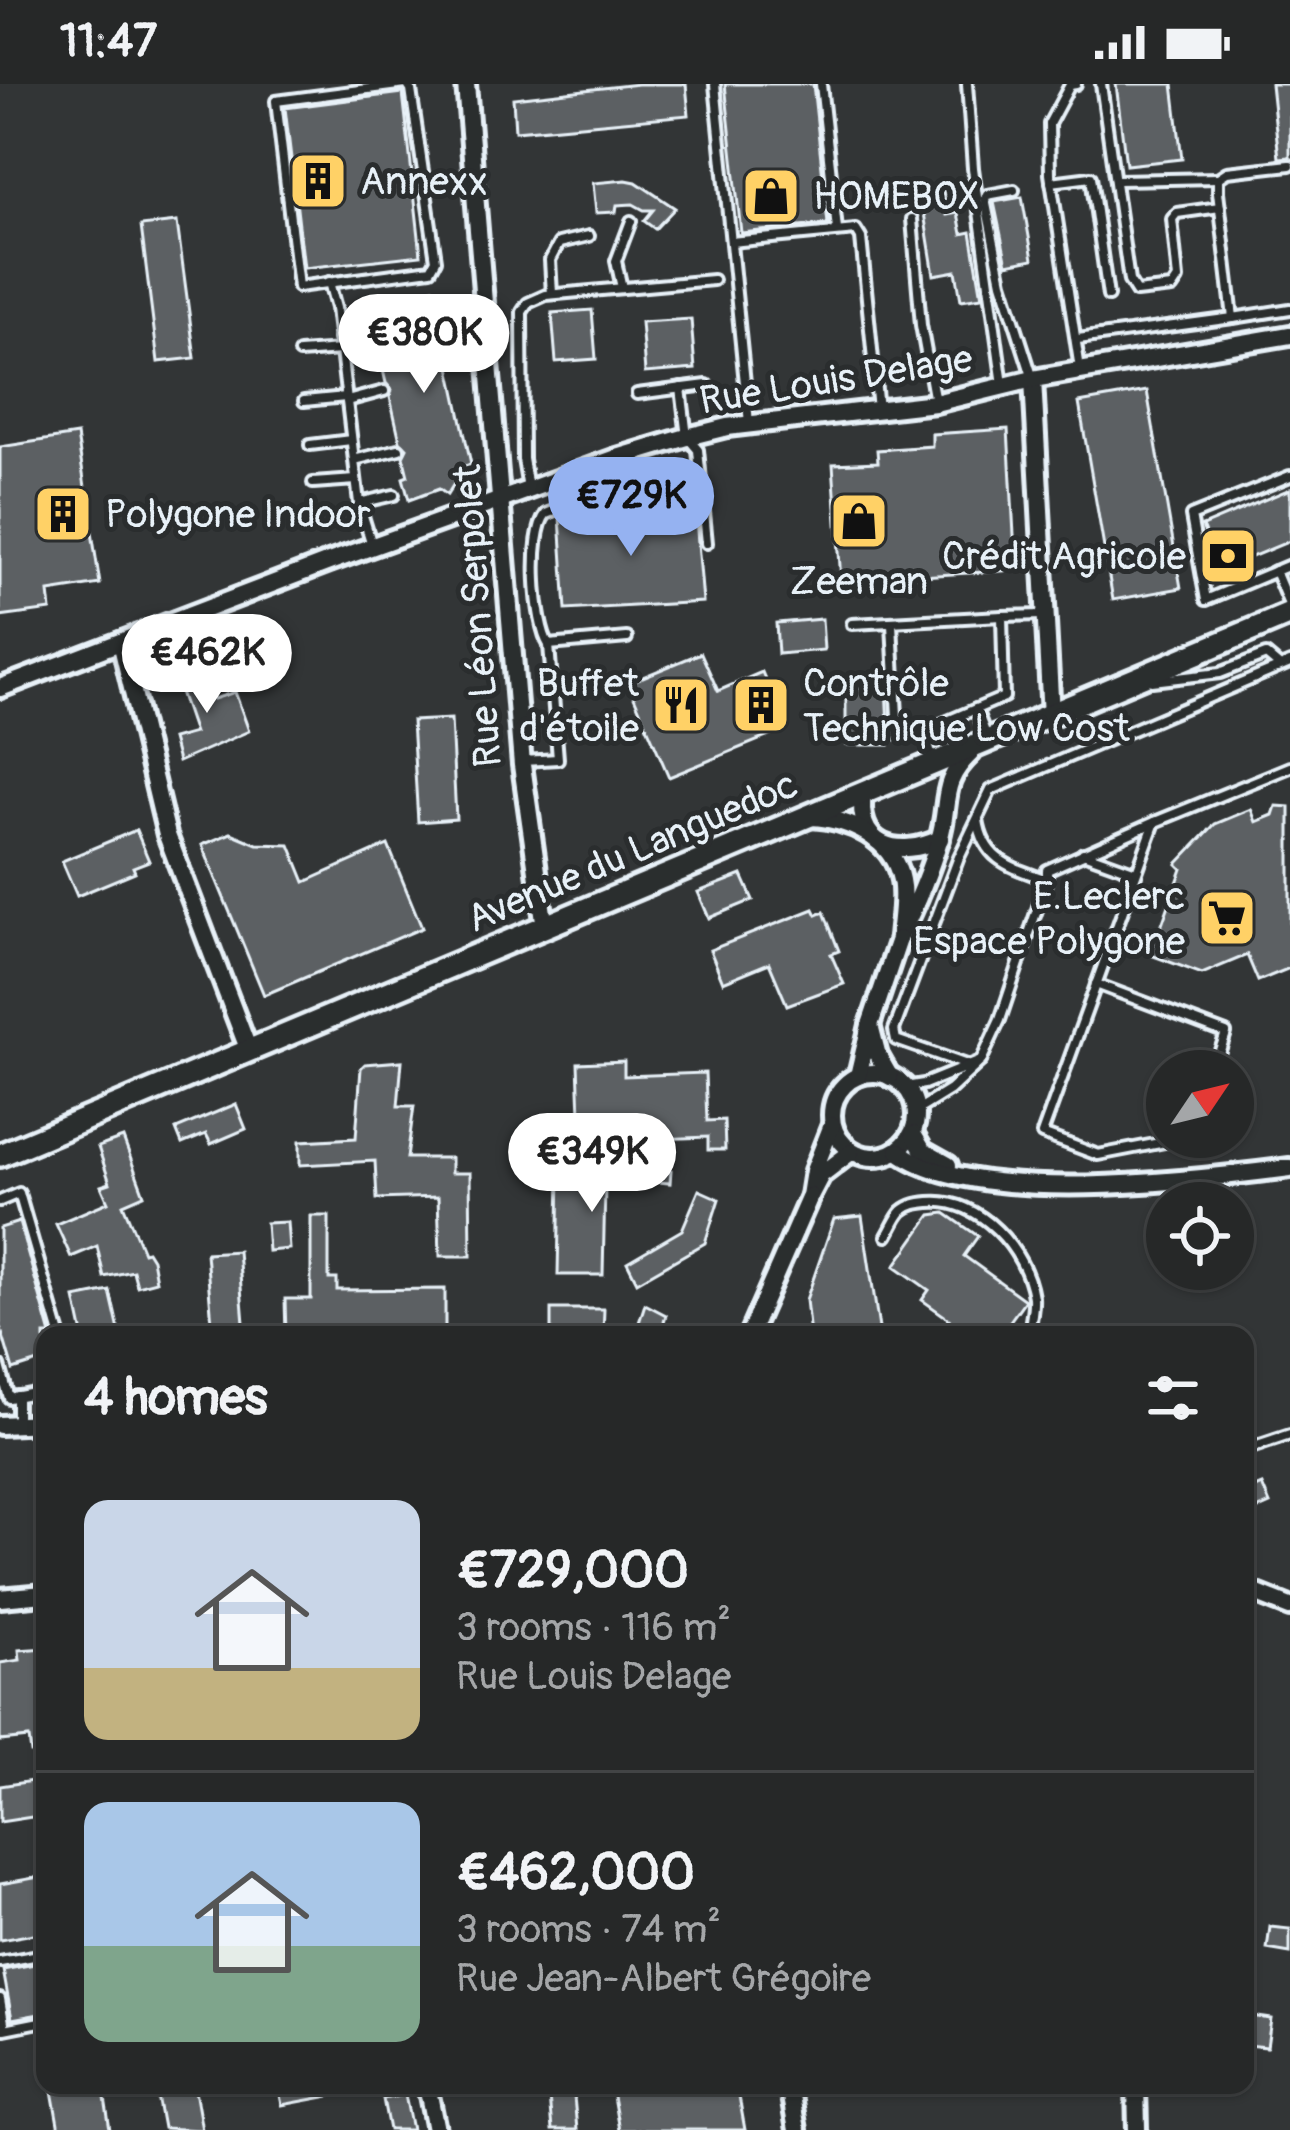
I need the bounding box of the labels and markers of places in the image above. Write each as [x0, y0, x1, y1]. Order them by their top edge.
building icon: Annexx [287, 150, 349, 212]
place label: Annexx [360, 157, 488, 206]
shop icon: HOMEBOX [740, 165, 802, 227]
place label: HOMEBOX [813, 172, 980, 221]
pin: €380K [340, 294, 508, 396]
pin: €729K [547, 457, 715, 559]
building icon: Polygone Indoor [32, 483, 94, 545]
place label: Polygone Indoor [105, 490, 371, 539]
shop icon: Zeeman [828, 490, 890, 552]
bank icon: Crédit Agricole [1197, 525, 1259, 587]
place label: Crédit Agricole [942, 532, 1186, 581]
place label: Zeeman [790, 557, 928, 606]
pin: €462K [123, 614, 291, 716]
place label: Buffet d'étoile [519, 659, 639, 753]
place label: Contrôle Technique Low Cost [803, 659, 1130, 753]
restaurant icon: Buffet d'étoile [650, 674, 712, 736]
building icon: Contrôle Technique Low Cost [730, 674, 792, 736]
place label: E.Leclerc Espace Polygone [913, 872, 1185, 966]
supermarket icon: E.Leclerc Espace Polygone [1196, 887, 1258, 949]
pin: €349K [508, 1113, 676, 1215]

